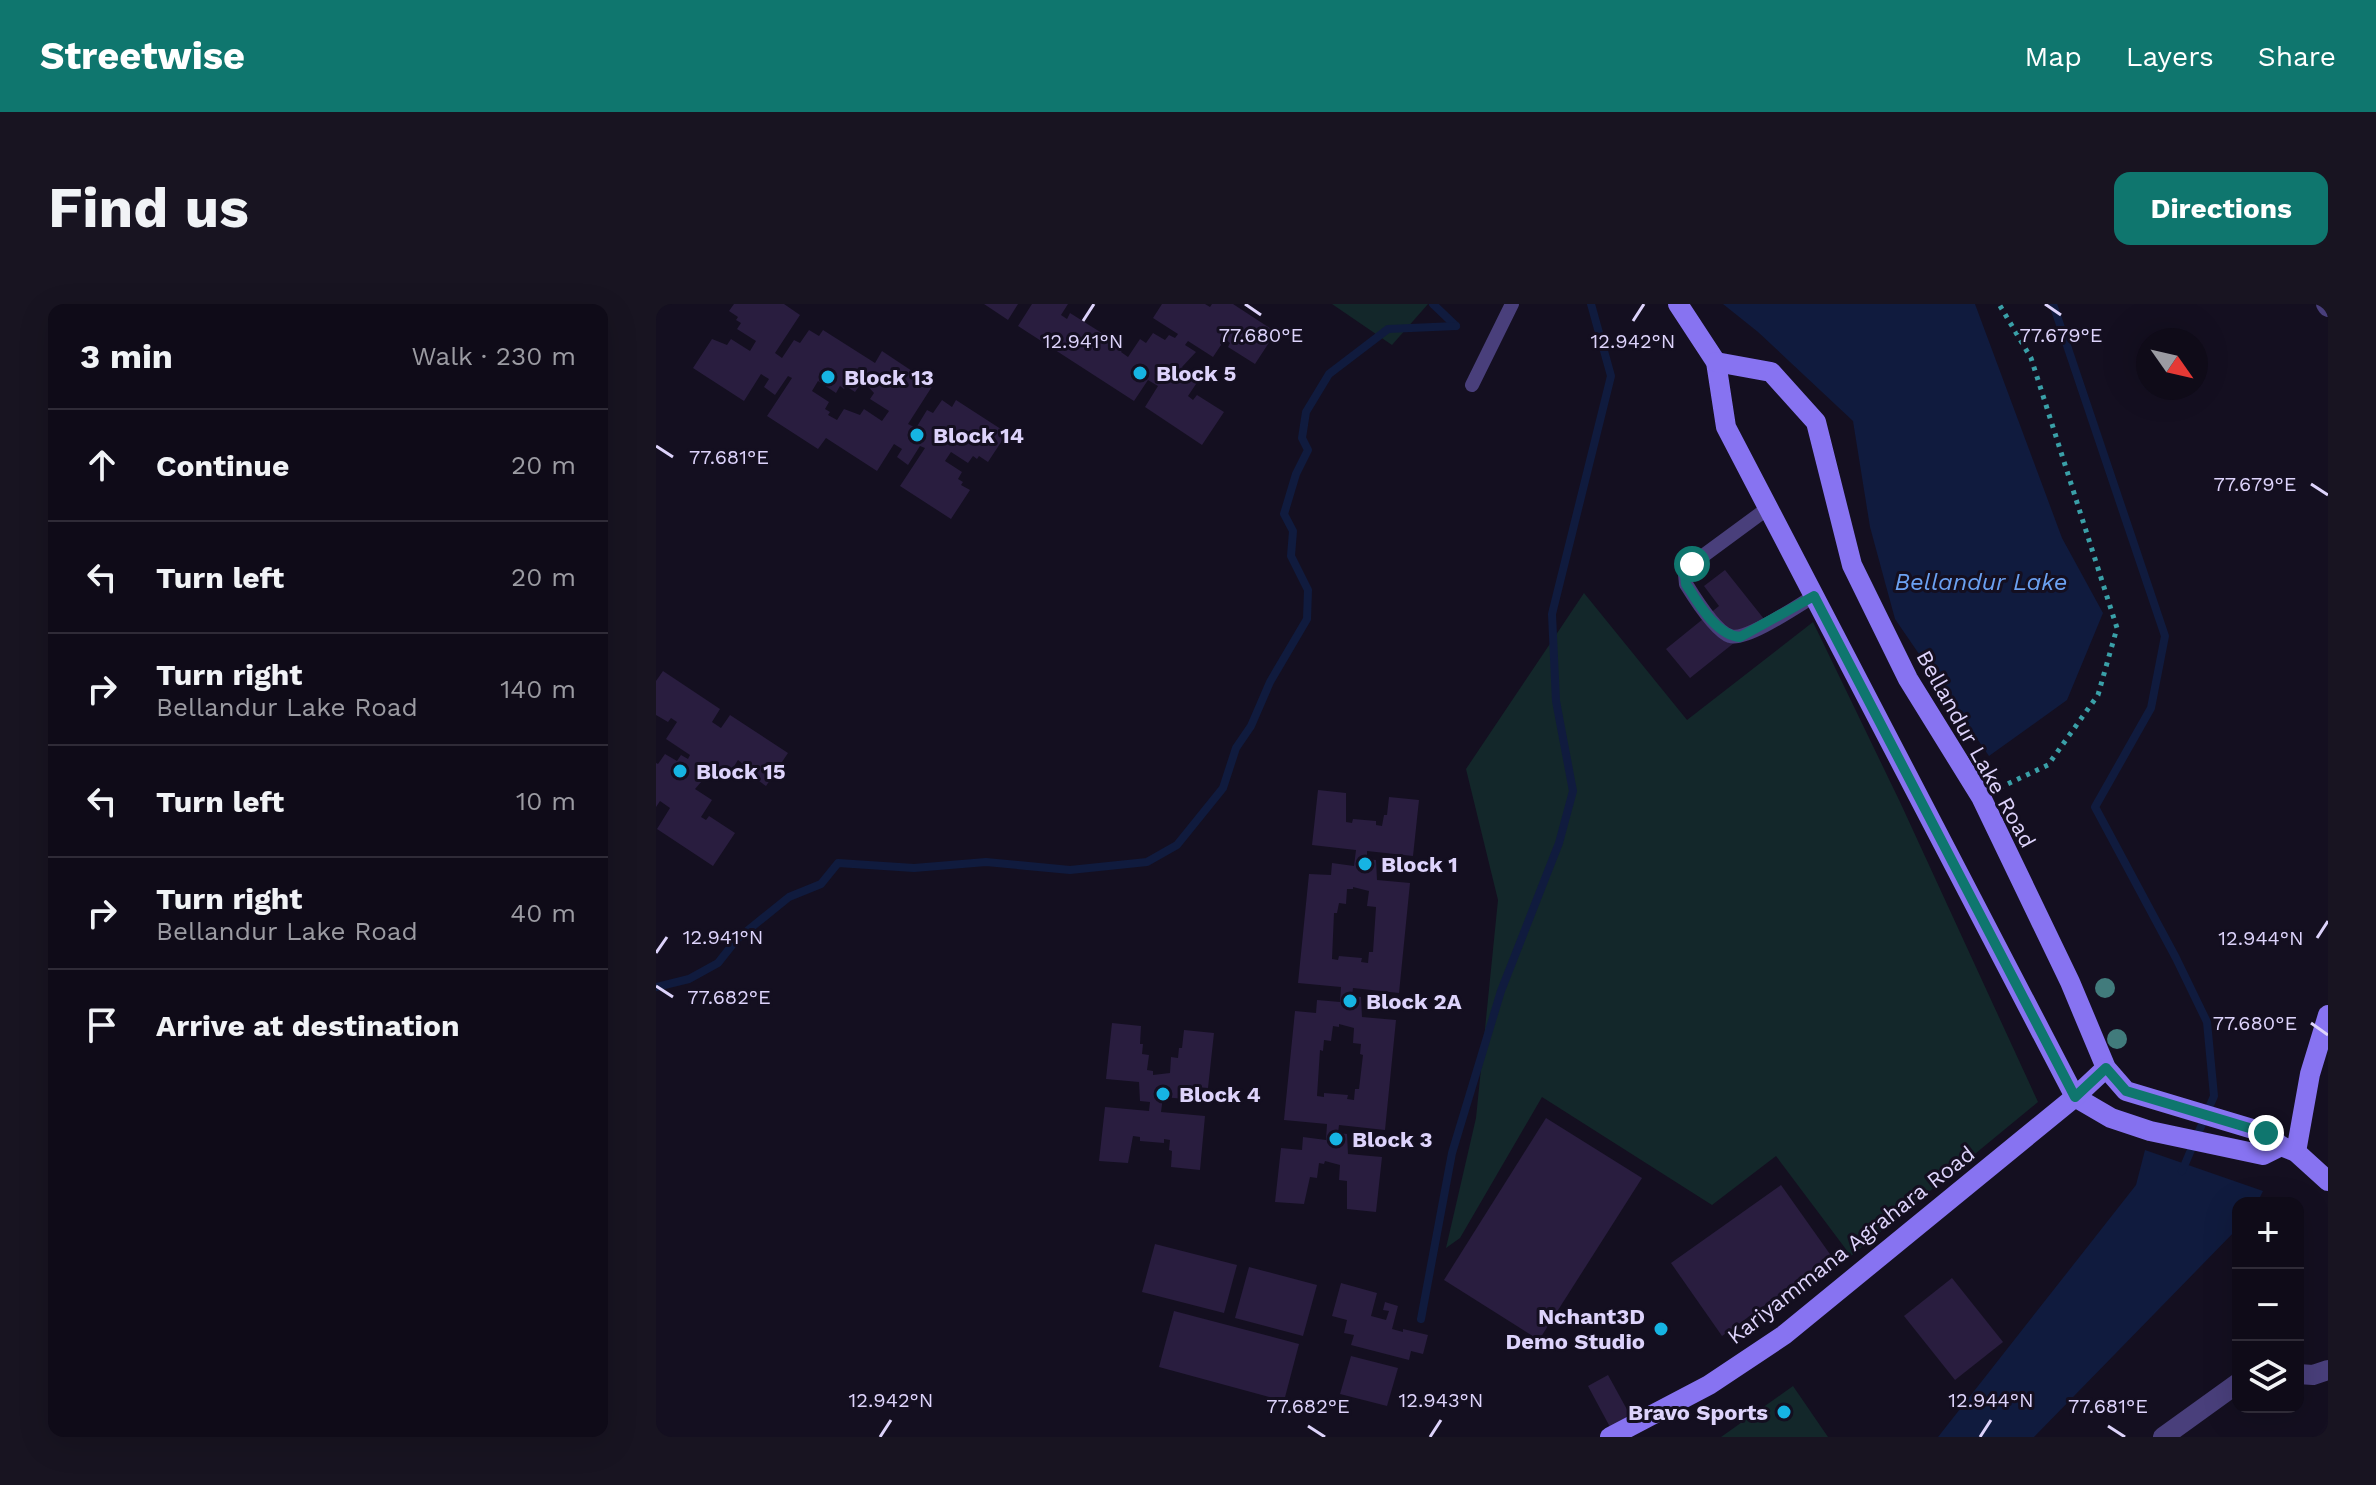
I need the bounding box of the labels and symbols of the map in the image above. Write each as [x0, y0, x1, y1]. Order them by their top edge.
text: 77.680°E [1219, 323, 1303, 347]
text: 77.679°E [2019, 323, 2103, 347]
north arrow [2136, 328, 2208, 400]
text: 12.941°N [1043, 329, 1123, 353]
text: 12.942°N [1591, 329, 1675, 353]
place label: Block 5 [1156, 361, 1236, 386]
marker: Block 5 [1131, 364, 1149, 382]
place label: Block 13 [844, 365, 934, 390]
marker: Block 13 [819, 368, 837, 386]
place label: Block 14 [933, 423, 1024, 448]
marker: Block 14 [908, 426, 926, 444]
text: 77.681°E [689, 445, 769, 469]
text: 77.679°E [2213, 472, 2297, 496]
route start [1674, 546, 1710, 582]
water label: Bellandur Lake [1894, 568, 2068, 596]
street label: Bellandur Lake Road [1911, 646, 2041, 852]
place label: Block 15 [696, 759, 786, 784]
marker: Block 15 [671, 762, 689, 780]
place label: Block 1 [1381, 852, 1458, 877]
marker: Block 1 [1356, 855, 1374, 873]
text: 12.941°N [683, 925, 763, 949]
text: 12.944°N [2218, 926, 2304, 950]
text: 77.682°E [687, 985, 771, 1009]
place label: Block 2A [1366, 989, 1462, 1014]
marker: Block 2A [1341, 992, 1359, 1010]
text: 77.680°E [2213, 1011, 2297, 1035]
place label: Block 4 [1179, 1082, 1261, 1107]
marker: Block 4 [1154, 1085, 1172, 1103]
route end [2248, 1115, 2284, 1151]
place label: Block 3 [1352, 1127, 1433, 1152]
marker: Block 3 [1327, 1130, 1345, 1148]
street label: Kariyammana Agrahara Road [1722, 1141, 1980, 1349]
place label: Nchant3D Demo Studio [1505, 1304, 1645, 1354]
marker: Nchant3D Demo Studio [1652, 1320, 1670, 1338]
text: 12.942°N [849, 1388, 933, 1412]
text: 12.943°N [1399, 1388, 1483, 1412]
text: 12.944°N [1948, 1388, 2034, 1412]
text: 77.682°E [1266, 1394, 1350, 1418]
text: 77.681°E [2068, 1394, 2148, 1418]
place label: Bravo Sports [1628, 1400, 1768, 1425]
marker: Bravo Sports [1775, 1403, 1793, 1421]

